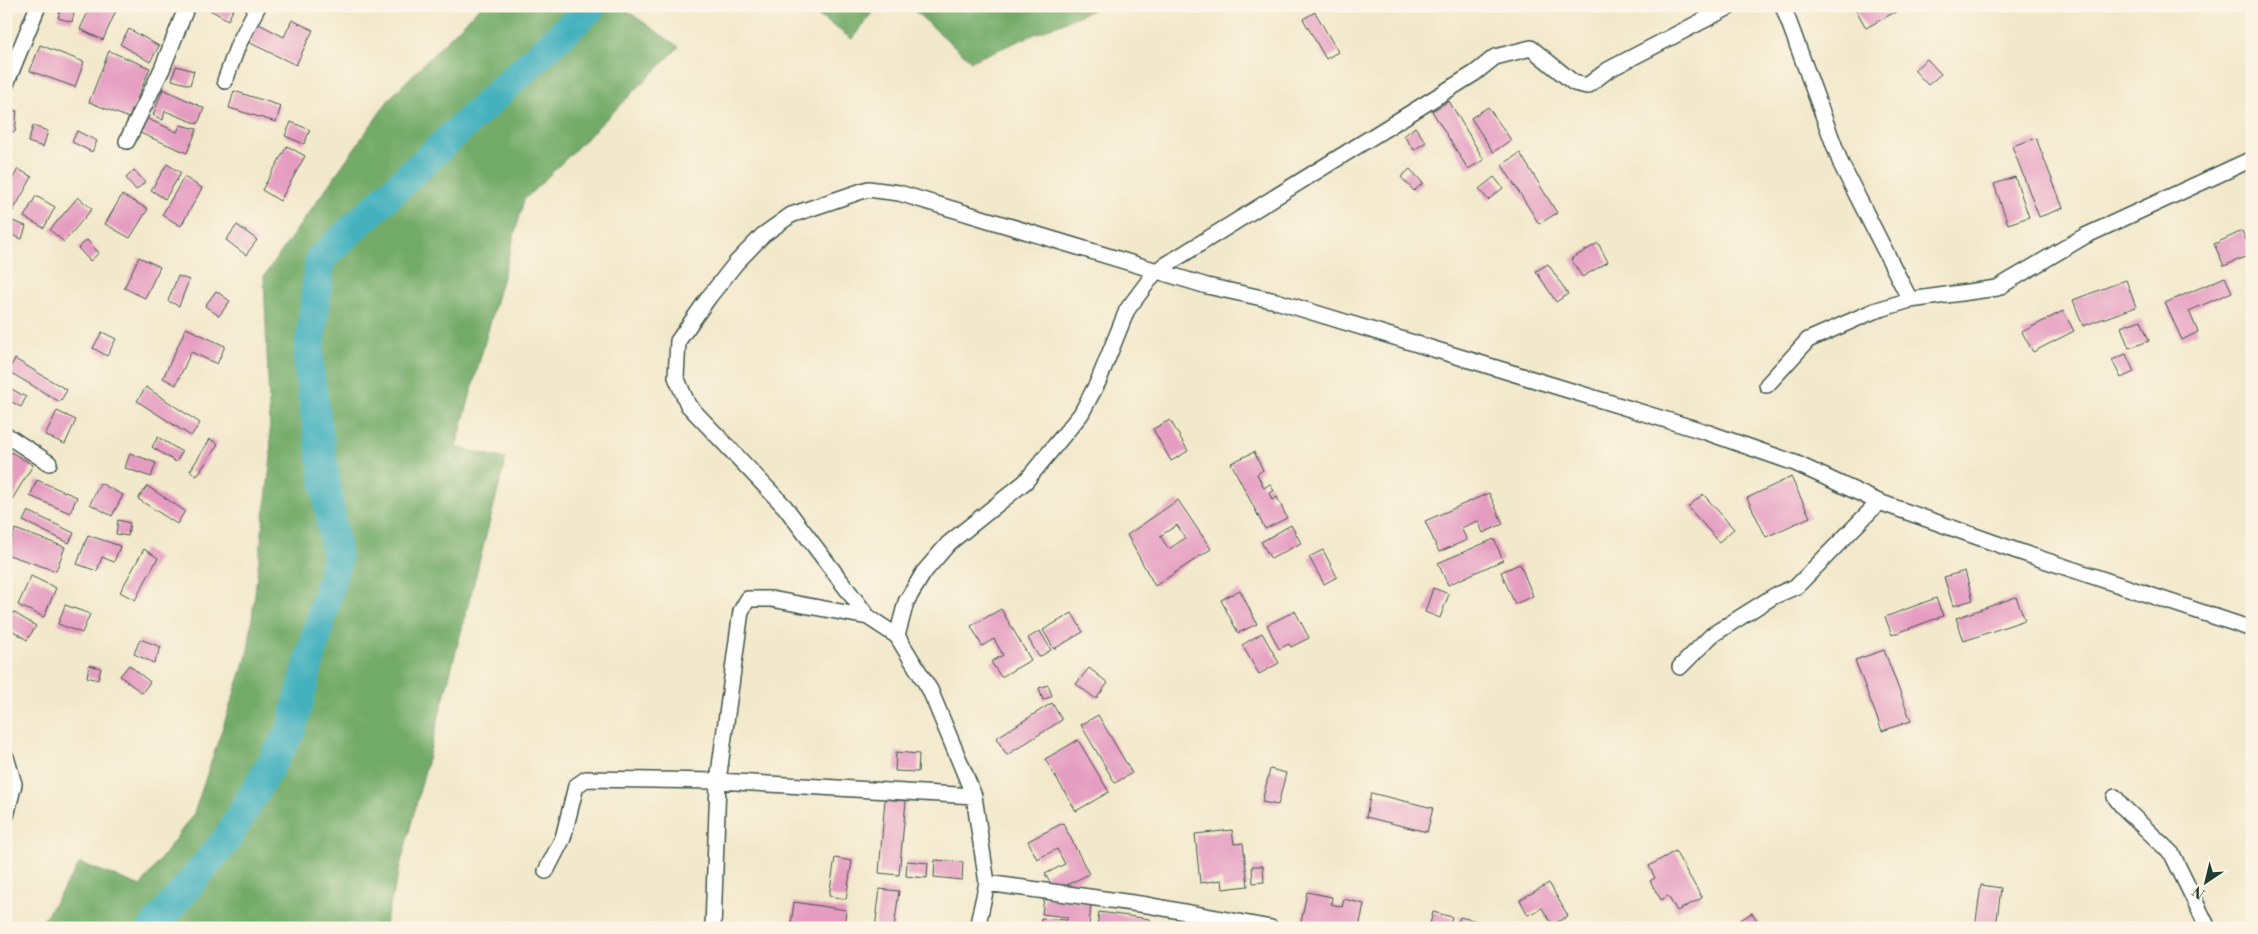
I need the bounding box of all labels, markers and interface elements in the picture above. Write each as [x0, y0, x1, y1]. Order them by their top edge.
north arrow [2180, 856, 2230, 906]
text: N [2189, 881, 2209, 902]

